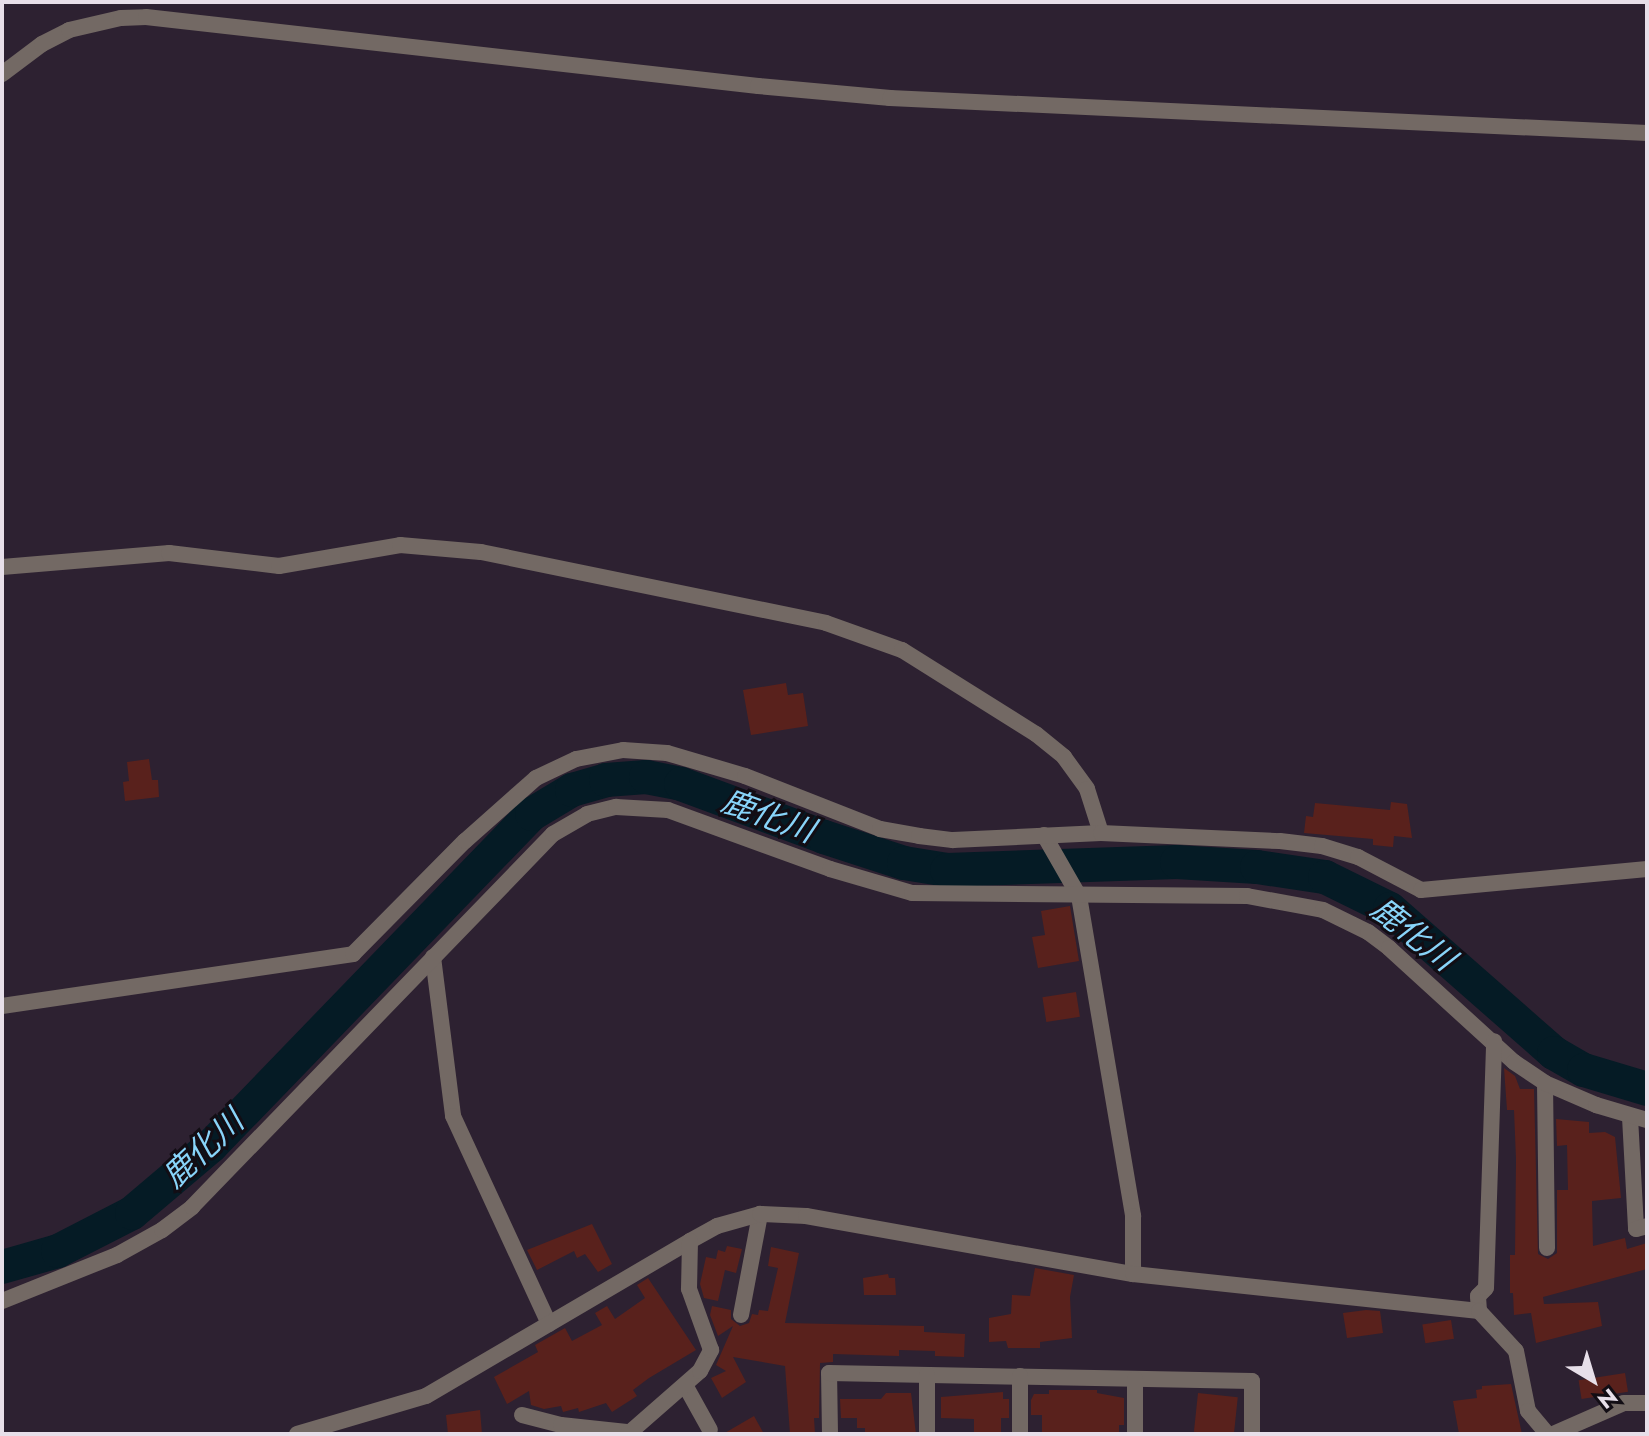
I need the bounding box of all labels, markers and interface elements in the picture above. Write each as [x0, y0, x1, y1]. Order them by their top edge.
water label: 鹿化川 [716, 782, 820, 850]
water label: 鹿化川 [1363, 889, 1463, 979]
water label: 鹿化川 [155, 1102, 251, 1196]
north arrow [1553, 1340, 1633, 1420]
text: N [1591, 1381, 1625, 1417]

